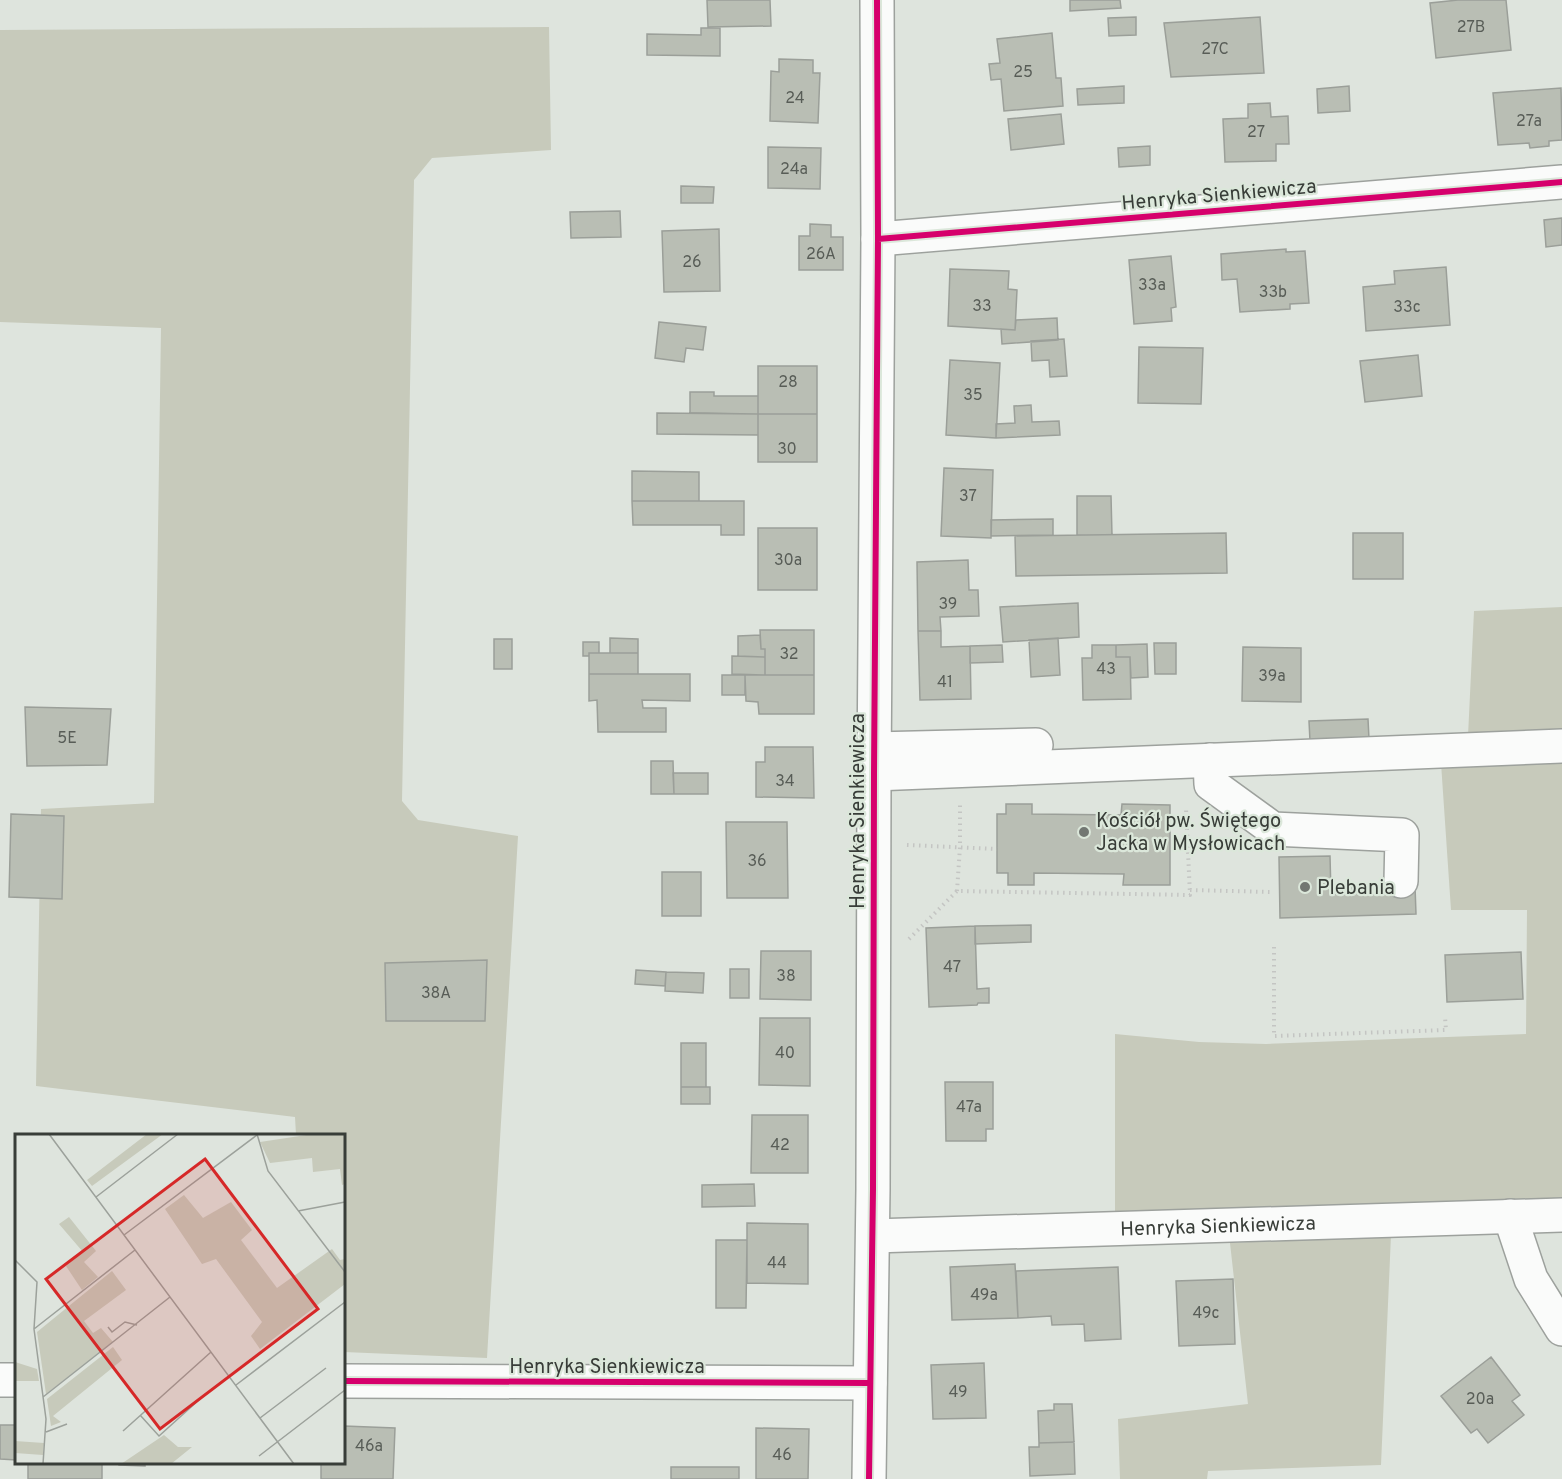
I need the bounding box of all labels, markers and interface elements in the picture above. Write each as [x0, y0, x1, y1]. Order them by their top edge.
house number: 27B [1457, 18, 1485, 38]
house number: 27C [1201, 40, 1229, 60]
house number: 25 [1013, 63, 1033, 83]
house number: 24 [785, 89, 805, 109]
house number: 27a [1516, 112, 1542, 132]
house number: 27 [1247, 123, 1265, 143]
house number: 24a [780, 160, 808, 180]
street label: Henryka Sienkiewicza [1121, 175, 1318, 217]
house number: 26A [806, 245, 836, 265]
house number: 26 [682, 253, 702, 273]
house number: 33a [1138, 276, 1166, 296]
house number: 33b [1259, 283, 1287, 303]
house number: 33 [972, 297, 992, 317]
house number: 33c [1393, 298, 1421, 318]
house number: 28 [778, 373, 798, 393]
house number: 35 [963, 386, 983, 406]
house number: 30 [777, 440, 797, 460]
house number: 37 [959, 487, 977, 507]
house number: 30a [774, 551, 802, 571]
house number: 39 [939, 595, 957, 615]
house number: 32 [779, 645, 799, 665]
house number: 43 [1096, 660, 1116, 680]
house number: 39a [1258, 667, 1286, 687]
house number: 41 [937, 673, 953, 693]
street label: Henryka Sienkiewicza [846, 713, 872, 909]
house number: 5E [57, 729, 77, 749]
house number: 34 [775, 772, 795, 792]
place label: Kościół pw. Świętego Jacka w Mysłowicach [1096, 807, 1285, 858]
marker: Kościół pw. Świętego Jacka w Mysłowicach [1077, 825, 1091, 839]
house number: 36 [747, 852, 767, 872]
place label: Plebania [1317, 876, 1395, 902]
marker: Plebania [1298, 880, 1312, 894]
house number: 47 [943, 958, 961, 978]
house number: 38 [776, 967, 796, 987]
house number: 38A [421, 984, 451, 1004]
house number: 40 [775, 1044, 795, 1064]
house number: 47a [956, 1098, 982, 1118]
inset map [15, 1134, 345, 1464]
house number: 42 [770, 1136, 790, 1156]
street label: Henryka Sienkiewicza [1120, 1212, 1316, 1243]
house number: 44 [767, 1254, 787, 1274]
house number: 49a [970, 1286, 998, 1306]
house number: 49c [1192, 1304, 1220, 1324]
street label: Henryka Sienkiewicza [509, 1355, 705, 1381]
house number: 49 [948, 1383, 968, 1403]
house number: 20a [1466, 1390, 1494, 1410]
house number: 46a [355, 1437, 383, 1457]
house number: 46 [772, 1446, 792, 1466]

